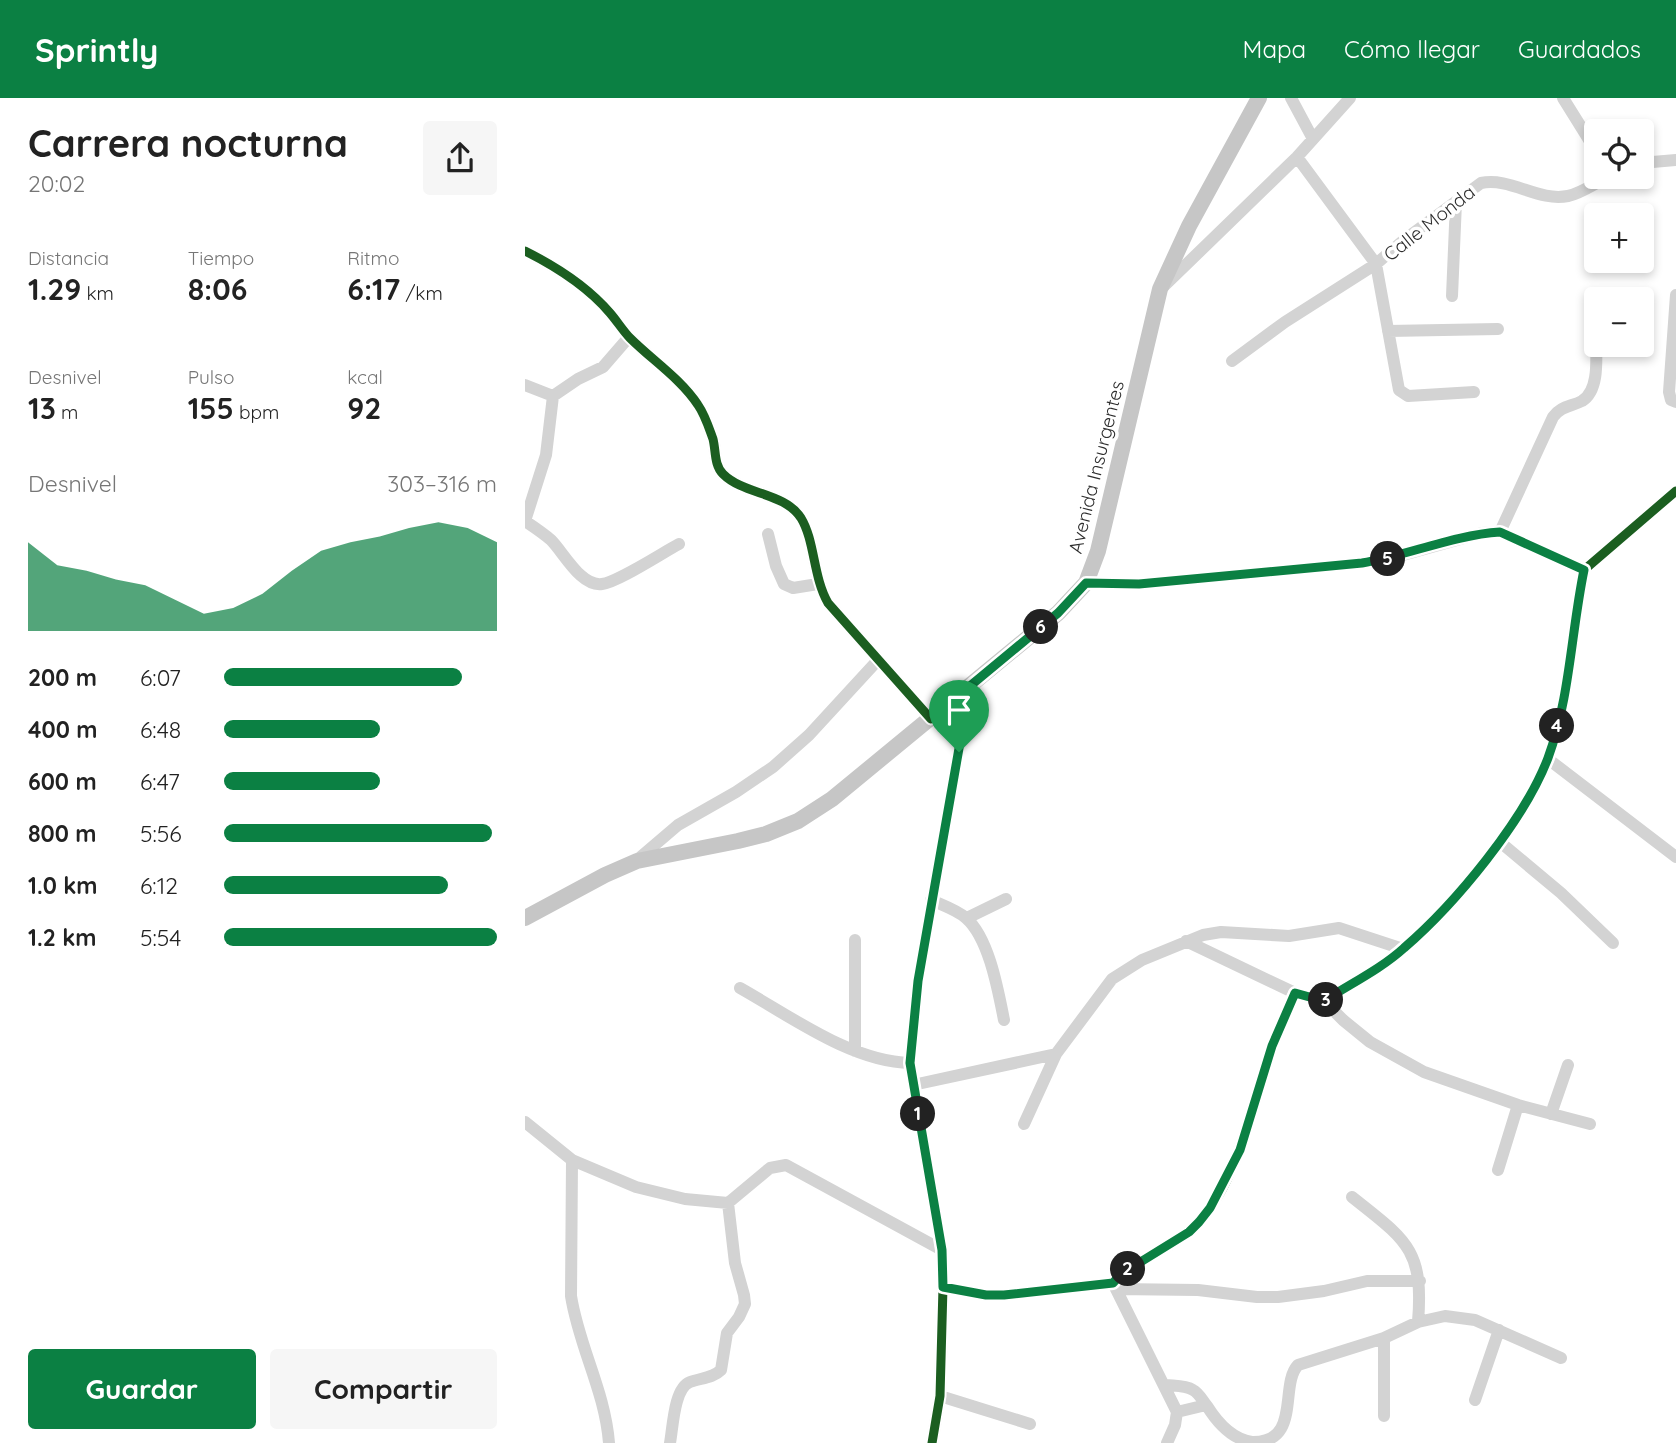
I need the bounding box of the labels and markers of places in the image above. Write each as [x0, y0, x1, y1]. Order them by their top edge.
pin: 5 [1371, 542, 1405, 576]
pin: 6 [1023, 610, 1059, 644]
pin [929, 680, 989, 752]
pin: 4 [1539, 708, 1575, 744]
pin: 3 [1309, 982, 1343, 1018]
pin: 1 [901, 1096, 935, 1132]
pin: 2 [1111, 1252, 1145, 1286]

